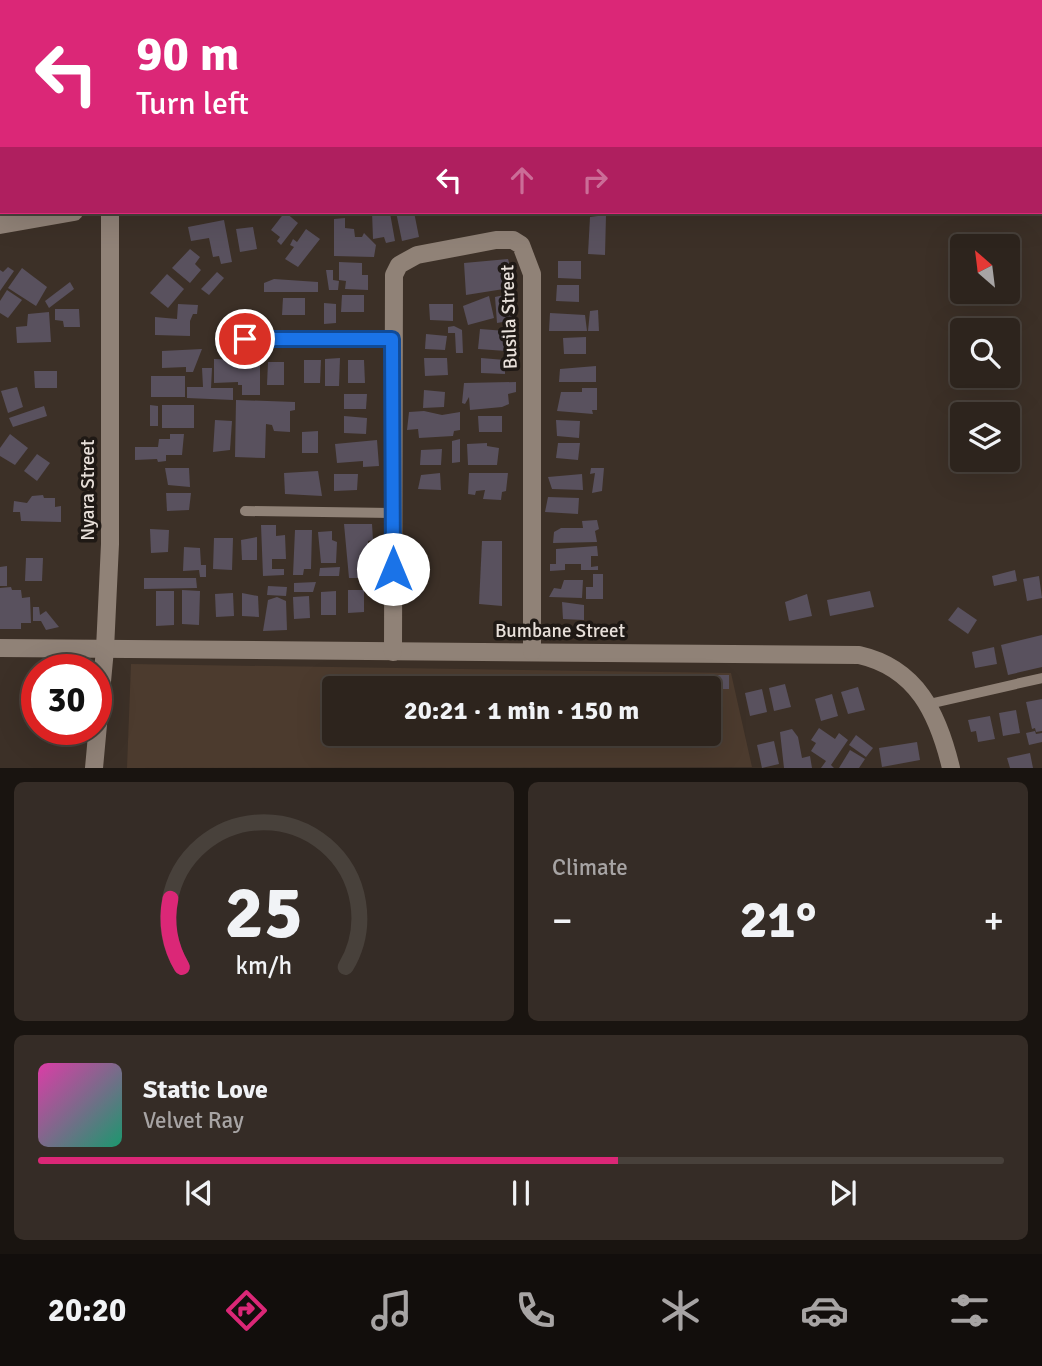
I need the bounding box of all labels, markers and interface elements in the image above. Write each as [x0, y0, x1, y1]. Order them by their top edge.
text: 90 m [136, 24, 239, 84]
icon: left [21, 28, 112, 119]
text: Turn left [136, 84, 249, 123]
icon: left [430, 161, 468, 199]
icon: ahead [503, 161, 541, 199]
icon: right [576, 161, 614, 199]
north arrow [950, 234, 1020, 304]
map controls [950, 234, 1020, 472]
street label: Busila Street [495, 264, 523, 370]
pin [215, 309, 275, 369]
button: search [950, 318, 1020, 388]
icon: arrive [226, 320, 264, 358]
button: layers [950, 402, 1020, 472]
street label: Nyara Street [76, 439, 100, 541]
position arrow [356, 532, 430, 606]
street label: Bumbane Street [495, 619, 625, 643]
speed limit sign: 30 [21, 654, 112, 745]
text: 20:21 · 1 min · 150 m [404, 695, 639, 727]
text: Climate [552, 853, 628, 882]
text: 25 [225, 870, 303, 959]
text: 21° [740, 888, 816, 952]
text: − [552, 897, 573, 944]
text: + [983, 897, 1004, 944]
text: km/h [236, 950, 292, 981]
text: Static Love [143, 1074, 268, 1106]
text: Velvet Ray [143, 1106, 244, 1135]
icon: previous [180, 1174, 218, 1212]
icon: pause [502, 1174, 540, 1212]
icon: next [824, 1174, 862, 1212]
icon: directions [222, 1286, 271, 1335]
icon: music [367, 1286, 416, 1335]
icon: phone [511, 1286, 560, 1335]
icon: climate [656, 1286, 705, 1335]
icon: car [800, 1286, 849, 1335]
icon: filters [945, 1286, 994, 1335]
text: 20:20 [48, 1291, 126, 1330]

